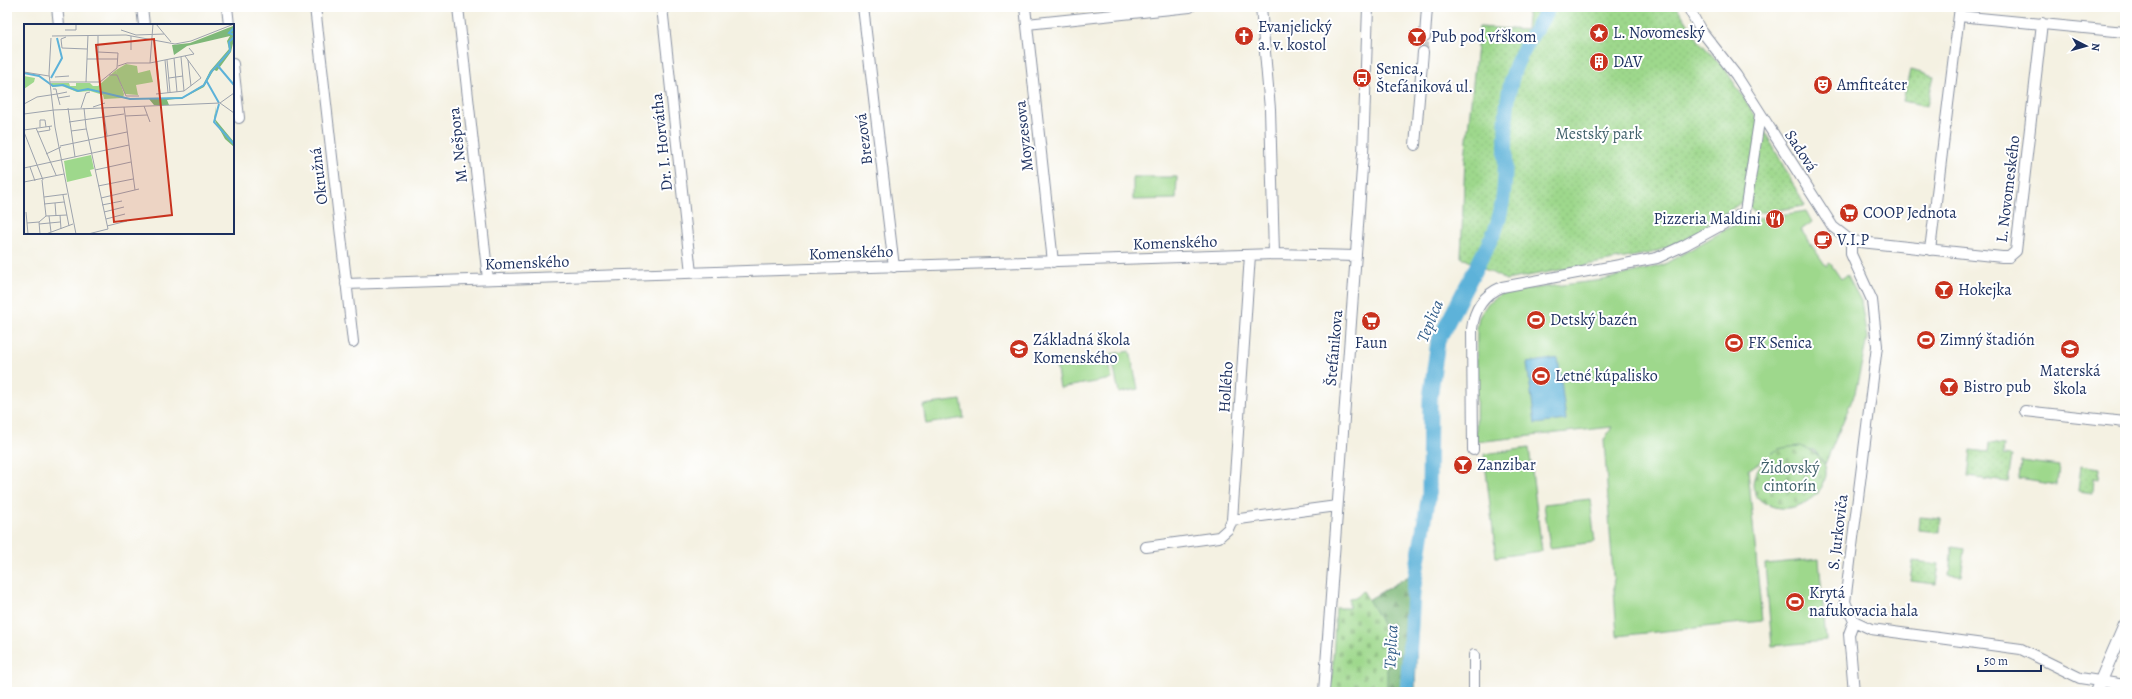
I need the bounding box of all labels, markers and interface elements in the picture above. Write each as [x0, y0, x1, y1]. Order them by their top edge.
place label: Evanjelický a. v. kostol [1258, 16, 1332, 56]
place icon: L. Novomeský [1588, 22, 1610, 44]
place label: L. Novomeský [1613, 22, 1705, 44]
inset map [24, 24, 234, 234]
church icon: Evanjelický a. v. kostol [1233, 25, 1255, 47]
bar icon: Pub pod vŕškom [1406, 26, 1428, 48]
place label: Pub pod vŕškom [1431, 26, 1537, 48]
north arrow [2066, 26, 2106, 66]
text: N [2088, 42, 2103, 52]
building icon: DAV [1588, 51, 1610, 73]
place label: DAV [1613, 51, 1643, 73]
place label: Senica, Štefániková ul. [1376, 58, 1473, 98]
bus stop icon: Senica, Štefániková ul. [1351, 67, 1373, 89]
theatre icon: Amfiteáter [1812, 74, 1834, 96]
place label: Amfiteáter [1836, 74, 1907, 96]
street label: Dr. I. Horvátha [646, 91, 678, 192]
street label: Moyzesova [1009, 99, 1039, 172]
street label: M. Nešpora [443, 106, 473, 184]
street label: Brezová [850, 111, 878, 166]
park label: Mestský park [1556, 123, 1642, 145]
street label: Sadová [1779, 126, 1823, 177]
street label: L. Novomeského [1991, 134, 2025, 244]
street label: Okružná [305, 146, 333, 206]
supermarket icon: COOP Jednota [1838, 202, 1860, 224]
place label: COOP Jednota [1863, 202, 1957, 224]
place label: Pizzeria Maldini [1654, 208, 1761, 230]
restaurant icon: Pizzeria Maldini [1764, 208, 1786, 230]
cafe icon: V.I.P [1812, 229, 1834, 251]
place label: V.I.P [1836, 229, 1869, 251]
street label: Komenského [1132, 231, 1218, 255]
street label: Komenského [808, 241, 894, 265]
street label: Komenského [484, 251, 570, 275]
bar icon: Hokejka [1933, 279, 1955, 301]
place label: Hokejka [1958, 279, 2012, 301]
water label: Teplica [1411, 296, 1449, 346]
street label: Štefánikova [1320, 308, 1348, 387]
sports icon: Detský bazén [1525, 309, 1547, 331]
place label: Detský bazén [1550, 309, 1637, 331]
supermarket icon: Faun [1360, 310, 1382, 332]
place label: Základná škola Komenského [1033, 329, 1131, 369]
sports icon: Zimný štadión [1915, 329, 1937, 351]
place label: Zimný štadión [1940, 329, 2035, 351]
place label: Faun [1355, 332, 1387, 354]
sports icon: FK Senica [1723, 332, 1745, 354]
place label: FK Senica [1748, 332, 1813, 354]
school or university icon: Základná škola Komenského [1008, 338, 1030, 360]
school or university icon: Materská škola [2059, 338, 2081, 360]
place label: Materská škola [2040, 360, 2101, 400]
street label: Hollého [1213, 361, 1239, 413]
sports icon: Letné kúpalisko [1530, 365, 1552, 387]
place label: Letné kúpalisko [1555, 365, 1658, 387]
bar icon: Bistro pub [1938, 376, 1960, 398]
place label: Bistro pub [1963, 376, 2031, 398]
bar icon: Zanzibar [1452, 454, 1474, 476]
place label: Zanzibar [1477, 454, 1536, 476]
park label: Židovský cintorín [1761, 457, 1820, 497]
street label: S. Jurkoviča [1822, 492, 1854, 571]
place label: Krytá nafukovacia hala [1809, 582, 1919, 622]
sports icon: Krytá nafukovacia hala [1784, 591, 1806, 613]
water label: Teplica [1378, 624, 1404, 670]
scale bar [1978, 647, 2041, 673]
text: 50 m [1984, 653, 2008, 669]

